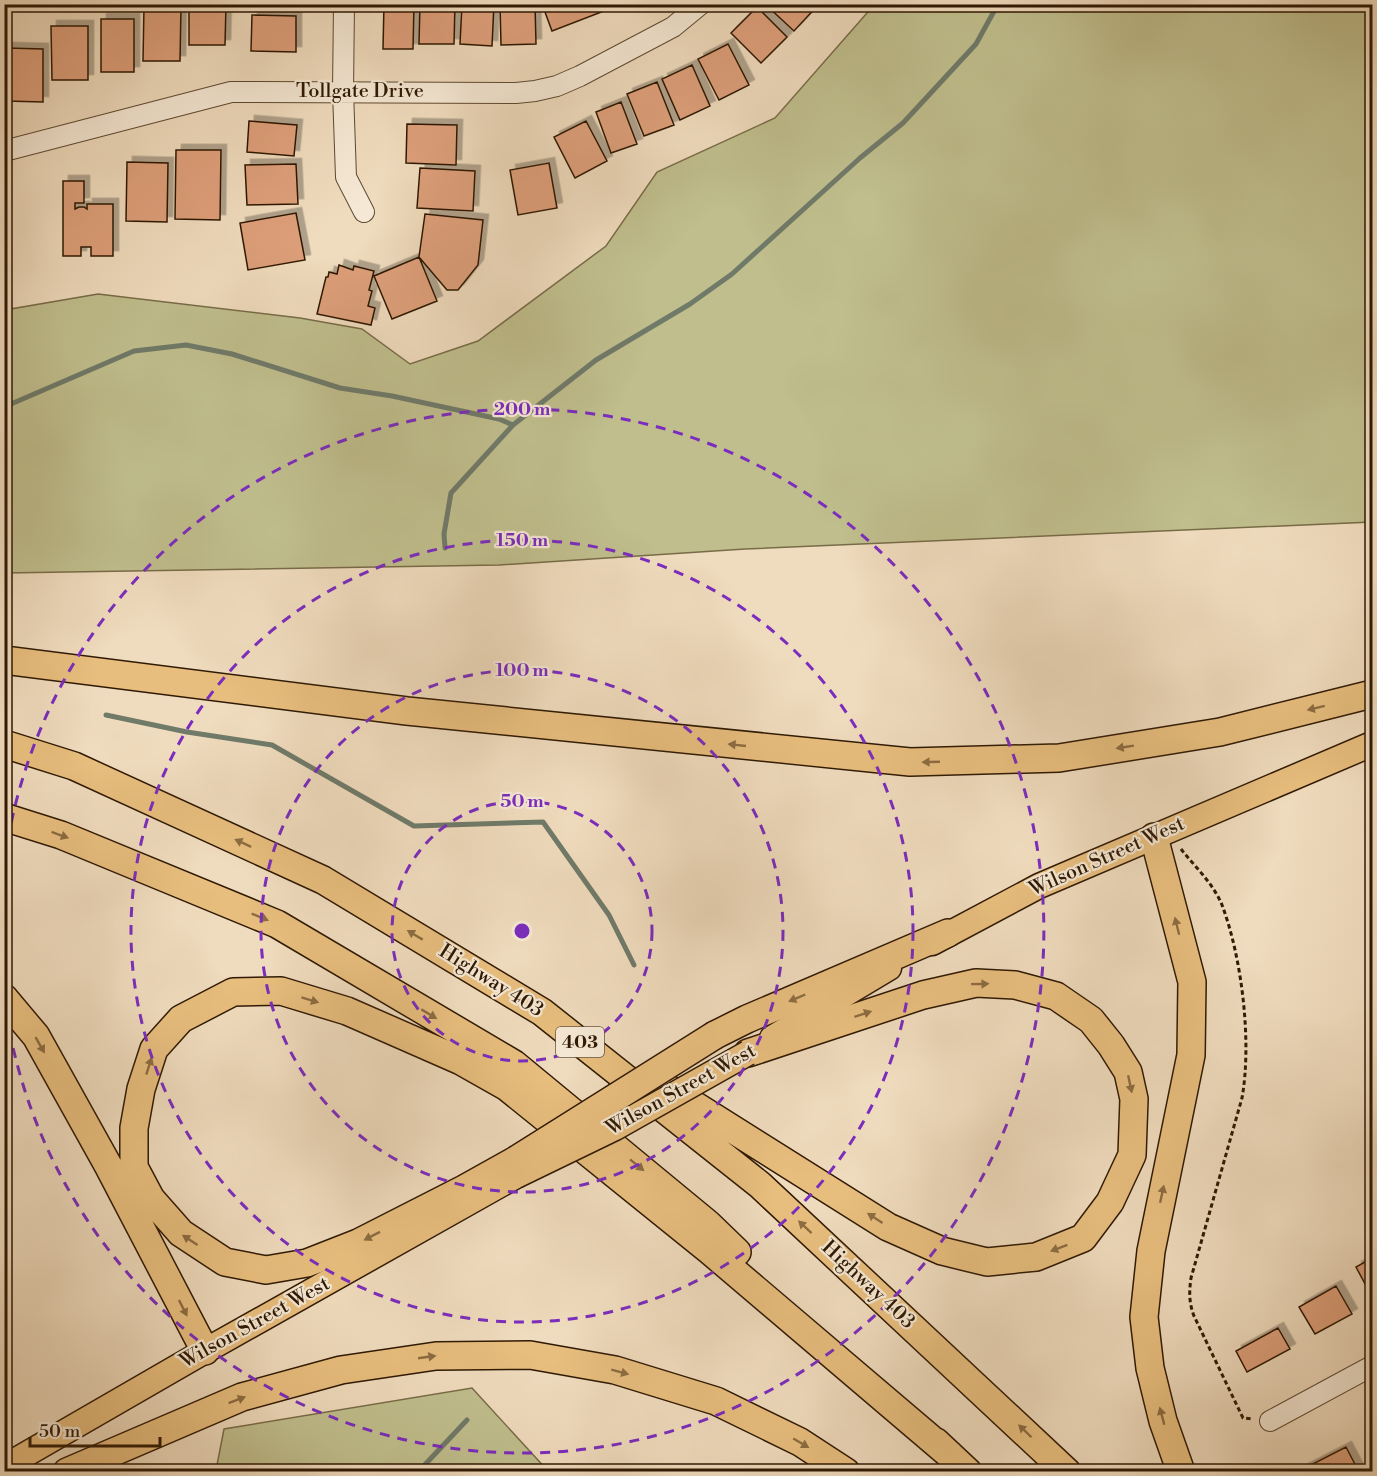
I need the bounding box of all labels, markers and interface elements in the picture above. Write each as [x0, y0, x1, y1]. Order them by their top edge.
street label: Tollgate Drive [296, 79, 424, 104]
text: 200 m [494, 398, 551, 421]
text: 150 m [496, 529, 549, 552]
text: 100 m [495, 659, 549, 682]
one-way arrow [1307, 704, 1325, 714]
one-way arrow [727, 740, 746, 750]
one-way arrow [1115, 743, 1134, 752]
one-way arrow [921, 757, 940, 766]
text: 50 m [500, 790, 544, 813]
street label: Wilson Street West [1025, 812, 1189, 903]
one-way arrow [51, 830, 69, 840]
one-way arrow [234, 839, 251, 848]
one-way arrow [252, 912, 270, 922]
one-way arrow [1172, 916, 1182, 935]
centre of rings [512, 921, 532, 941]
one-way arrow [406, 930, 423, 940]
street label: Highway 403 [434, 939, 548, 1023]
one-way arrow [971, 979, 990, 989]
one-way arrow [788, 993, 806, 1003]
one-way arrow [301, 996, 319, 1005]
one-way arrow [421, 1008, 437, 1019]
one-way arrow [854, 1009, 872, 1019]
road number: 403 [556, 1027, 604, 1057]
one-way arrow [35, 1036, 45, 1053]
street label: Wilson Street West [601, 1038, 760, 1142]
one-way arrow [144, 1057, 154, 1075]
one-way arrow [1126, 1074, 1135, 1093]
one-way arrow [629, 1159, 645, 1172]
one-way arrow [1158, 1184, 1167, 1203]
one-way arrow [867, 1213, 883, 1224]
one-way arrow [798, 1220, 813, 1234]
one-way arrow [363, 1231, 380, 1241]
one-way arrow [182, 1234, 198, 1245]
street label: Highway 403 [816, 1235, 920, 1335]
one-way arrow [1050, 1243, 1068, 1253]
street label: Wilson Street West [175, 1271, 334, 1375]
one-way arrow [178, 1300, 188, 1317]
one-way arrow [417, 1353, 436, 1362]
one-way arrow [611, 1367, 629, 1377]
one-way arrow [228, 1395, 246, 1404]
one-way arrow [1157, 1407, 1166, 1425]
scale bar [30, 1410, 160, 1448]
text: 50 m [39, 1420, 81, 1443]
one-way arrow [1018, 1424, 1033, 1438]
one-way arrow [793, 1438, 810, 1448]

